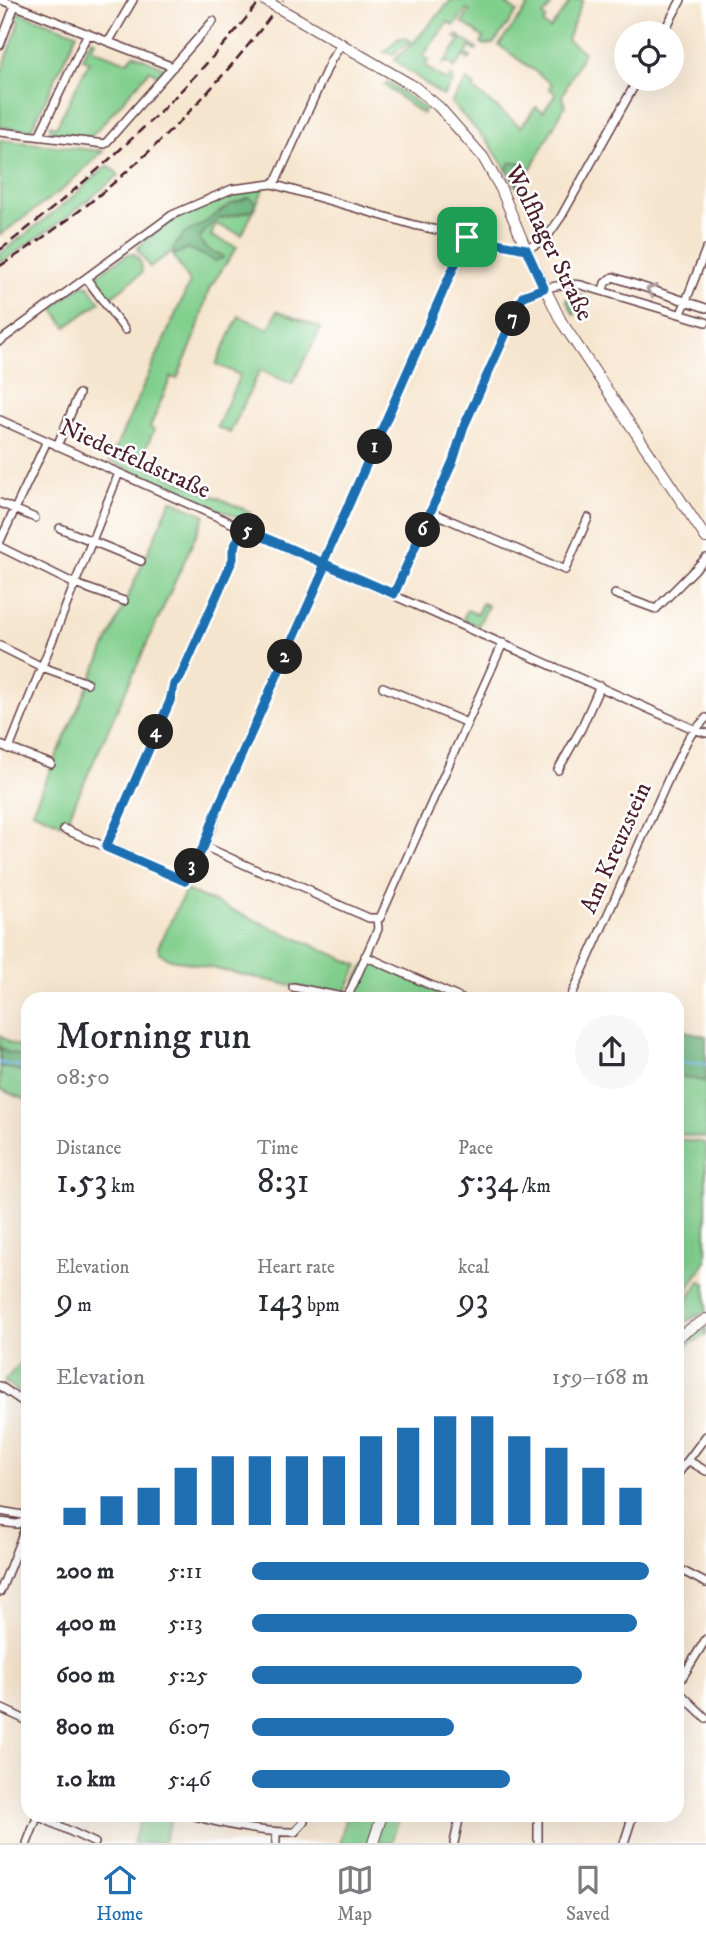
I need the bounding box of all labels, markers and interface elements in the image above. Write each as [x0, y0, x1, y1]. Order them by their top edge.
map controls [614, 21, 684, 91]
button: locate [614, 21, 684, 91]
street label: Wolfhager Straße [498, 159, 600, 326]
pin [437, 207, 497, 267]
icon: arrive [448, 218, 486, 256]
one-way arrow [646, 284, 658, 298]
pin: 7 [496, 302, 530, 336]
text: 7 [507, 307, 518, 330]
street label: Niederfeldstraße [55, 412, 215, 506]
pin: 1 [358, 430, 392, 464]
text: 1 [371, 435, 378, 458]
pin: 6 [406, 512, 440, 548]
pin: 5 [230, 514, 266, 548]
text: 6 [418, 518, 427, 541]
text: 5 [243, 519, 252, 542]
pin: 2 [268, 640, 302, 674]
text: 2 [280, 645, 289, 668]
pin: 4 [138, 714, 174, 750]
text: 4 [150, 720, 161, 743]
street label: Am Kreuzstein [574, 777, 658, 918]
pin: 3 [174, 848, 210, 884]
text: 3 [188, 854, 195, 877]
text: Morning run [56, 1013, 251, 1061]
button: share [575, 1015, 649, 1089]
text: 08:50 [56, 1063, 110, 1092]
text: Distance [56, 1137, 121, 1160]
text: Time [257, 1137, 298, 1160]
text: Pace [458, 1137, 493, 1160]
text: 1.53 [56, 1160, 107, 1204]
text: 8:31 [257, 1160, 310, 1204]
text: 5:34 [458, 1160, 518, 1204]
text: km [107, 1175, 135, 1198]
text: /km [518, 1175, 551, 1198]
text: Elevation [56, 1256, 130, 1279]
text: Heart rate [257, 1256, 335, 1279]
text: kcal [458, 1256, 489, 1279]
text: 9 [56, 1279, 73, 1323]
text: 143 [257, 1279, 303, 1323]
text: 93 [458, 1279, 489, 1323]
text: m [73, 1294, 92, 1317]
text: bpm [303, 1294, 340, 1317]
text: Elevation [56, 1363, 145, 1392]
text: 159–168 m [552, 1363, 649, 1392]
text: 200 m [56, 1557, 114, 1586]
text: 5:11 [168, 1557, 202, 1586]
text: 400 m [56, 1609, 116, 1638]
text: 5:13 [168, 1609, 202, 1638]
text: 600 m [56, 1661, 115, 1690]
text: 5:25 [168, 1661, 208, 1690]
text: 800 m [56, 1713, 114, 1742]
text: 6:07 [168, 1713, 210, 1742]
text: 1.0 km [56, 1765, 116, 1794]
text: 5:46 [168, 1765, 211, 1794]
tab: Home [96, 1861, 143, 1926]
tab: Map [336, 1861, 374, 1926]
tab: Saved [566, 1861, 610, 1926]

